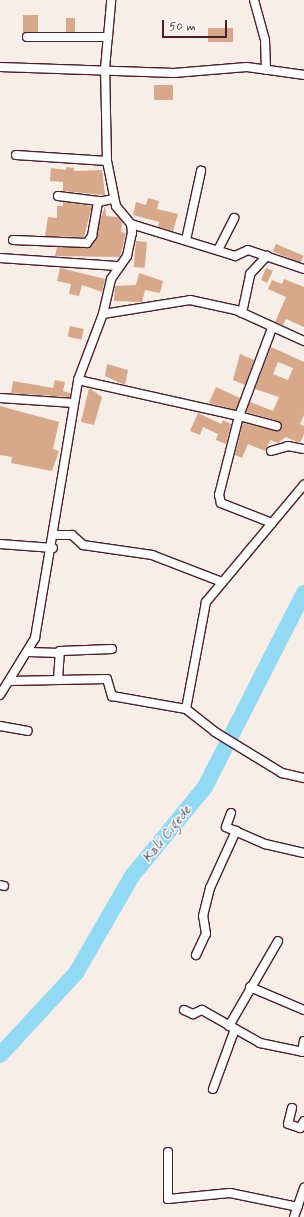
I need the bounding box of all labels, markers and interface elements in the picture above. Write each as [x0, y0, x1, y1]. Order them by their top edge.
scale bar [164, 12, 229, 38]
text: 50 m [169, 19, 196, 35]
water label: Kali Cigede [139, 802, 195, 866]

